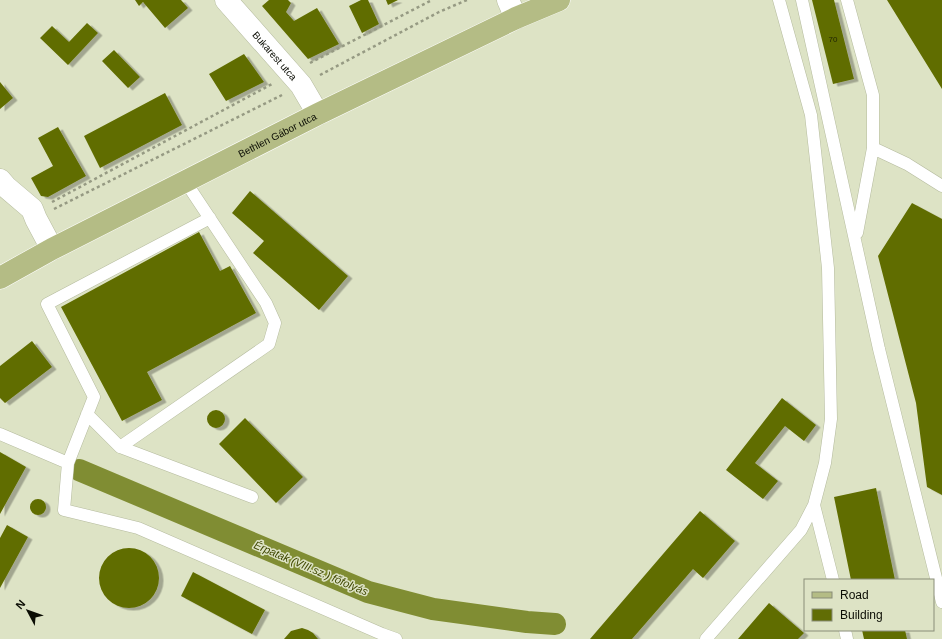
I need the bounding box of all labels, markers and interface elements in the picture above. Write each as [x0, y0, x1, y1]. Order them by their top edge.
street label: Bukarest utca [251, 29, 300, 82]
house number: 70 [829, 35, 838, 44]
street label: Bethlen Gábor utca [236, 110, 318, 159]
water label: Érpatak (VIII.sz.) főfolyás [252, 538, 370, 598]
legend [804, 579, 934, 631]
text: Road [840, 588, 869, 602]
north arrow [8, 591, 48, 631]
text: N [13, 597, 28, 611]
text: Building [840, 608, 883, 622]

